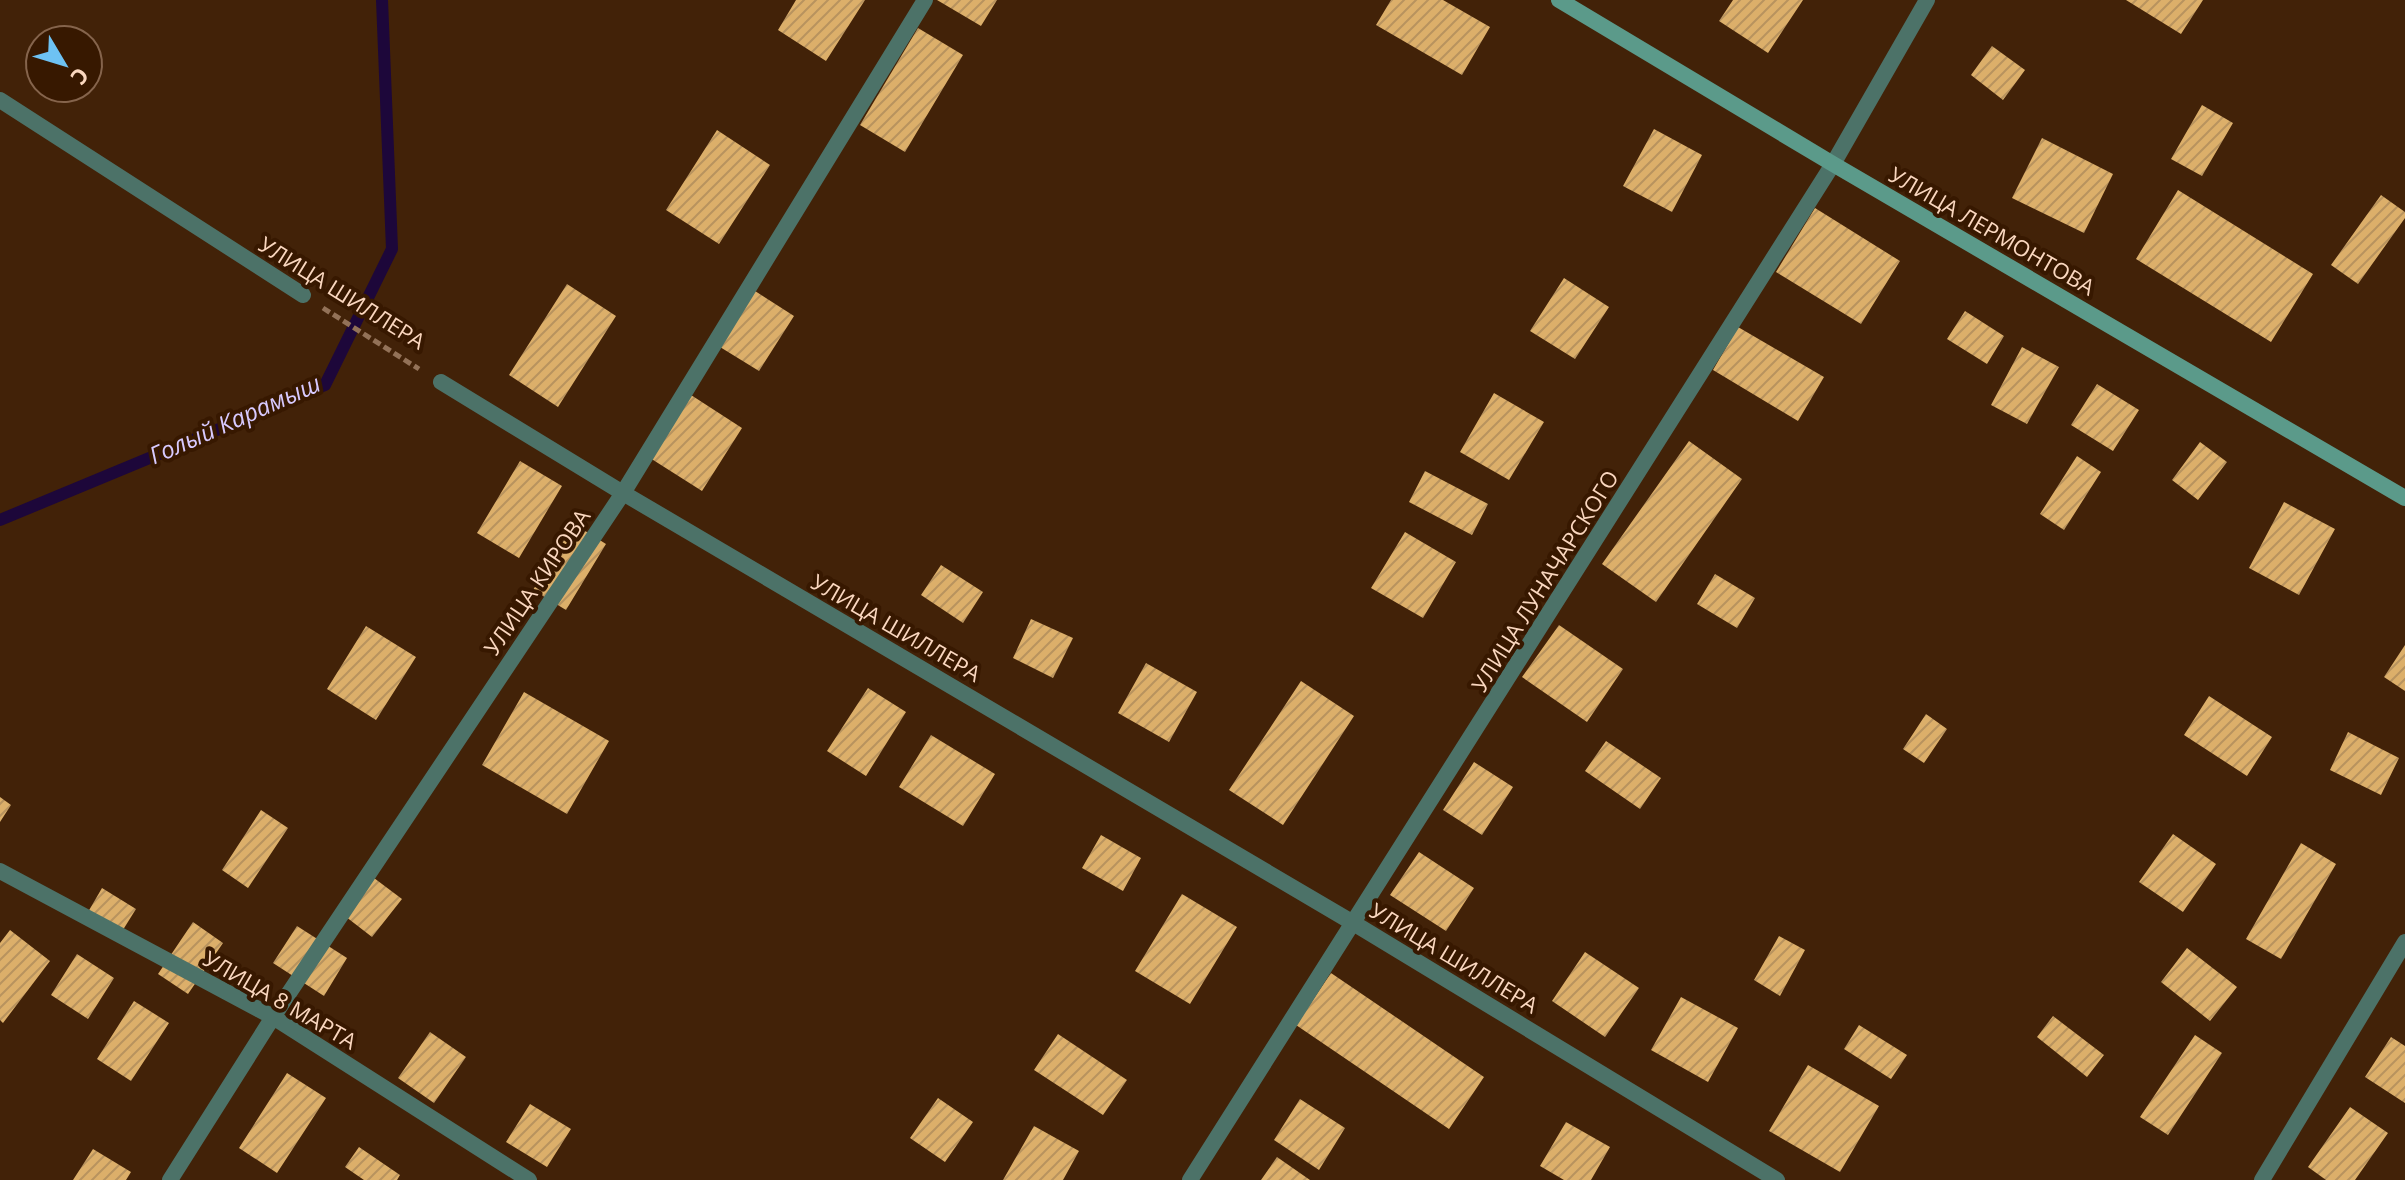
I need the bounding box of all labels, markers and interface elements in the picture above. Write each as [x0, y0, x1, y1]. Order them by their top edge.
north arrow [24, 24, 104, 104]
text: С [64, 62, 97, 92]
street label: УЛИЦА ЛЕРМОНТОВА [1884, 159, 2101, 301]
street label: УЛИЦА ШИЛЛЕРА [253, 229, 432, 356]
water label: Голый Карамыш [143, 366, 325, 471]
street label: УЛИЦА ЛУНАЧАРСКОГО [1464, 464, 1625, 697]
street label: УЛИЦА КИРОВА [476, 502, 596, 660]
street label: УЛИЦА ШИЛЛЕРА [806, 566, 987, 688]
street label: УЛИЦА ШИЛЛЕРА [1365, 895, 1544, 1019]
street label: УЛИЦА 8 МАРТА [198, 943, 363, 1055]

